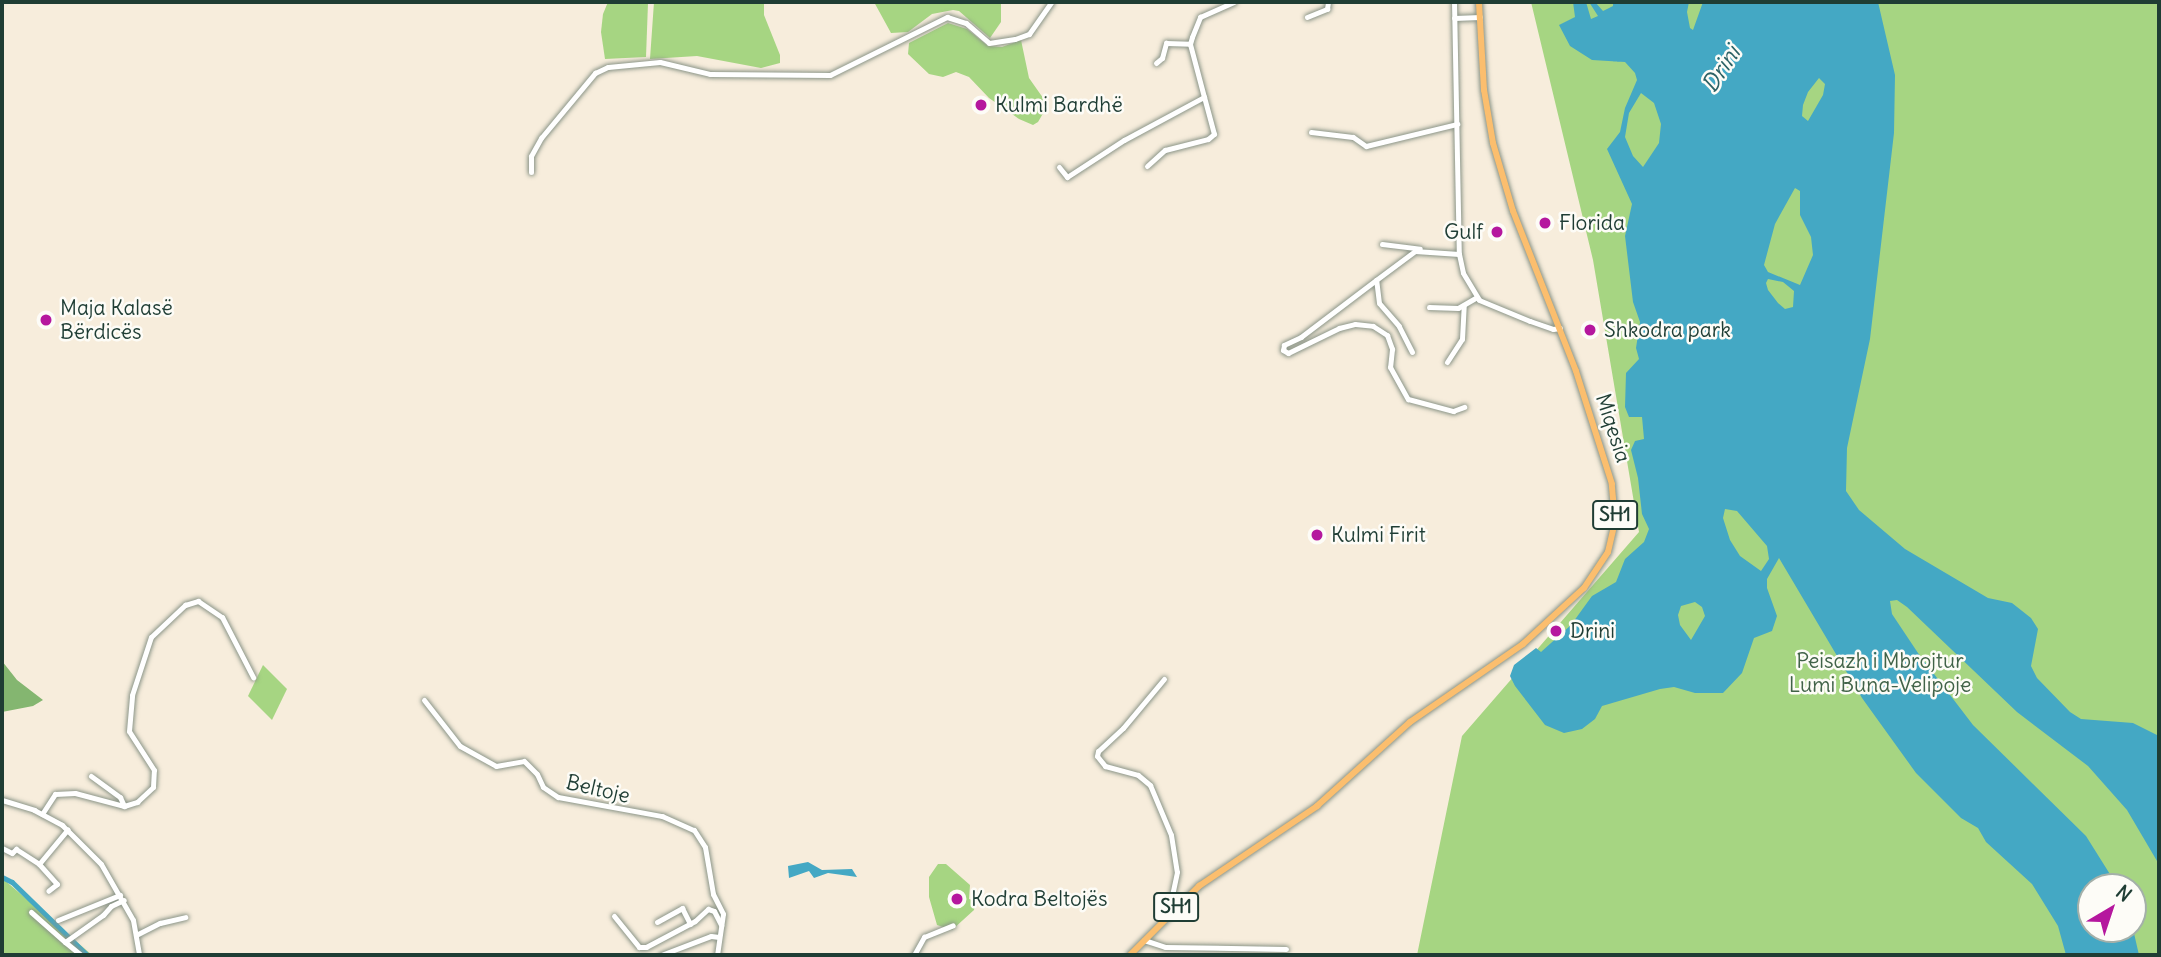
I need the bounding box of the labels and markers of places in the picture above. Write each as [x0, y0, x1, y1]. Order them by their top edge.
place label: Kulmi Bardhë [995, 92, 1123, 118]
marker: Kulmi Bardhë [973, 97, 989, 113]
place label: Florida [1559, 210, 1625, 236]
marker: Florida [1537, 215, 1553, 231]
place label: Gulf [1444, 219, 1483, 245]
marker: Gulf [1489, 224, 1505, 240]
place label: Maja Kalasë Bërdicës [60, 295, 173, 345]
marker: Maja Kalasë Bërdicës [38, 312, 54, 328]
place label: Shkodra park [1604, 317, 1731, 343]
marker: Shkodra park [1582, 322, 1598, 338]
place label: Kulmi Firit [1331, 522, 1426, 548]
marker: Kulmi Firit [1309, 527, 1325, 543]
place label: Drini [1570, 618, 1615, 644]
marker: Drini [1548, 623, 1564, 639]
place label: Kodra Beltojës [971, 886, 1107, 912]
marker: Kodra Beltojës [949, 891, 965, 907]

